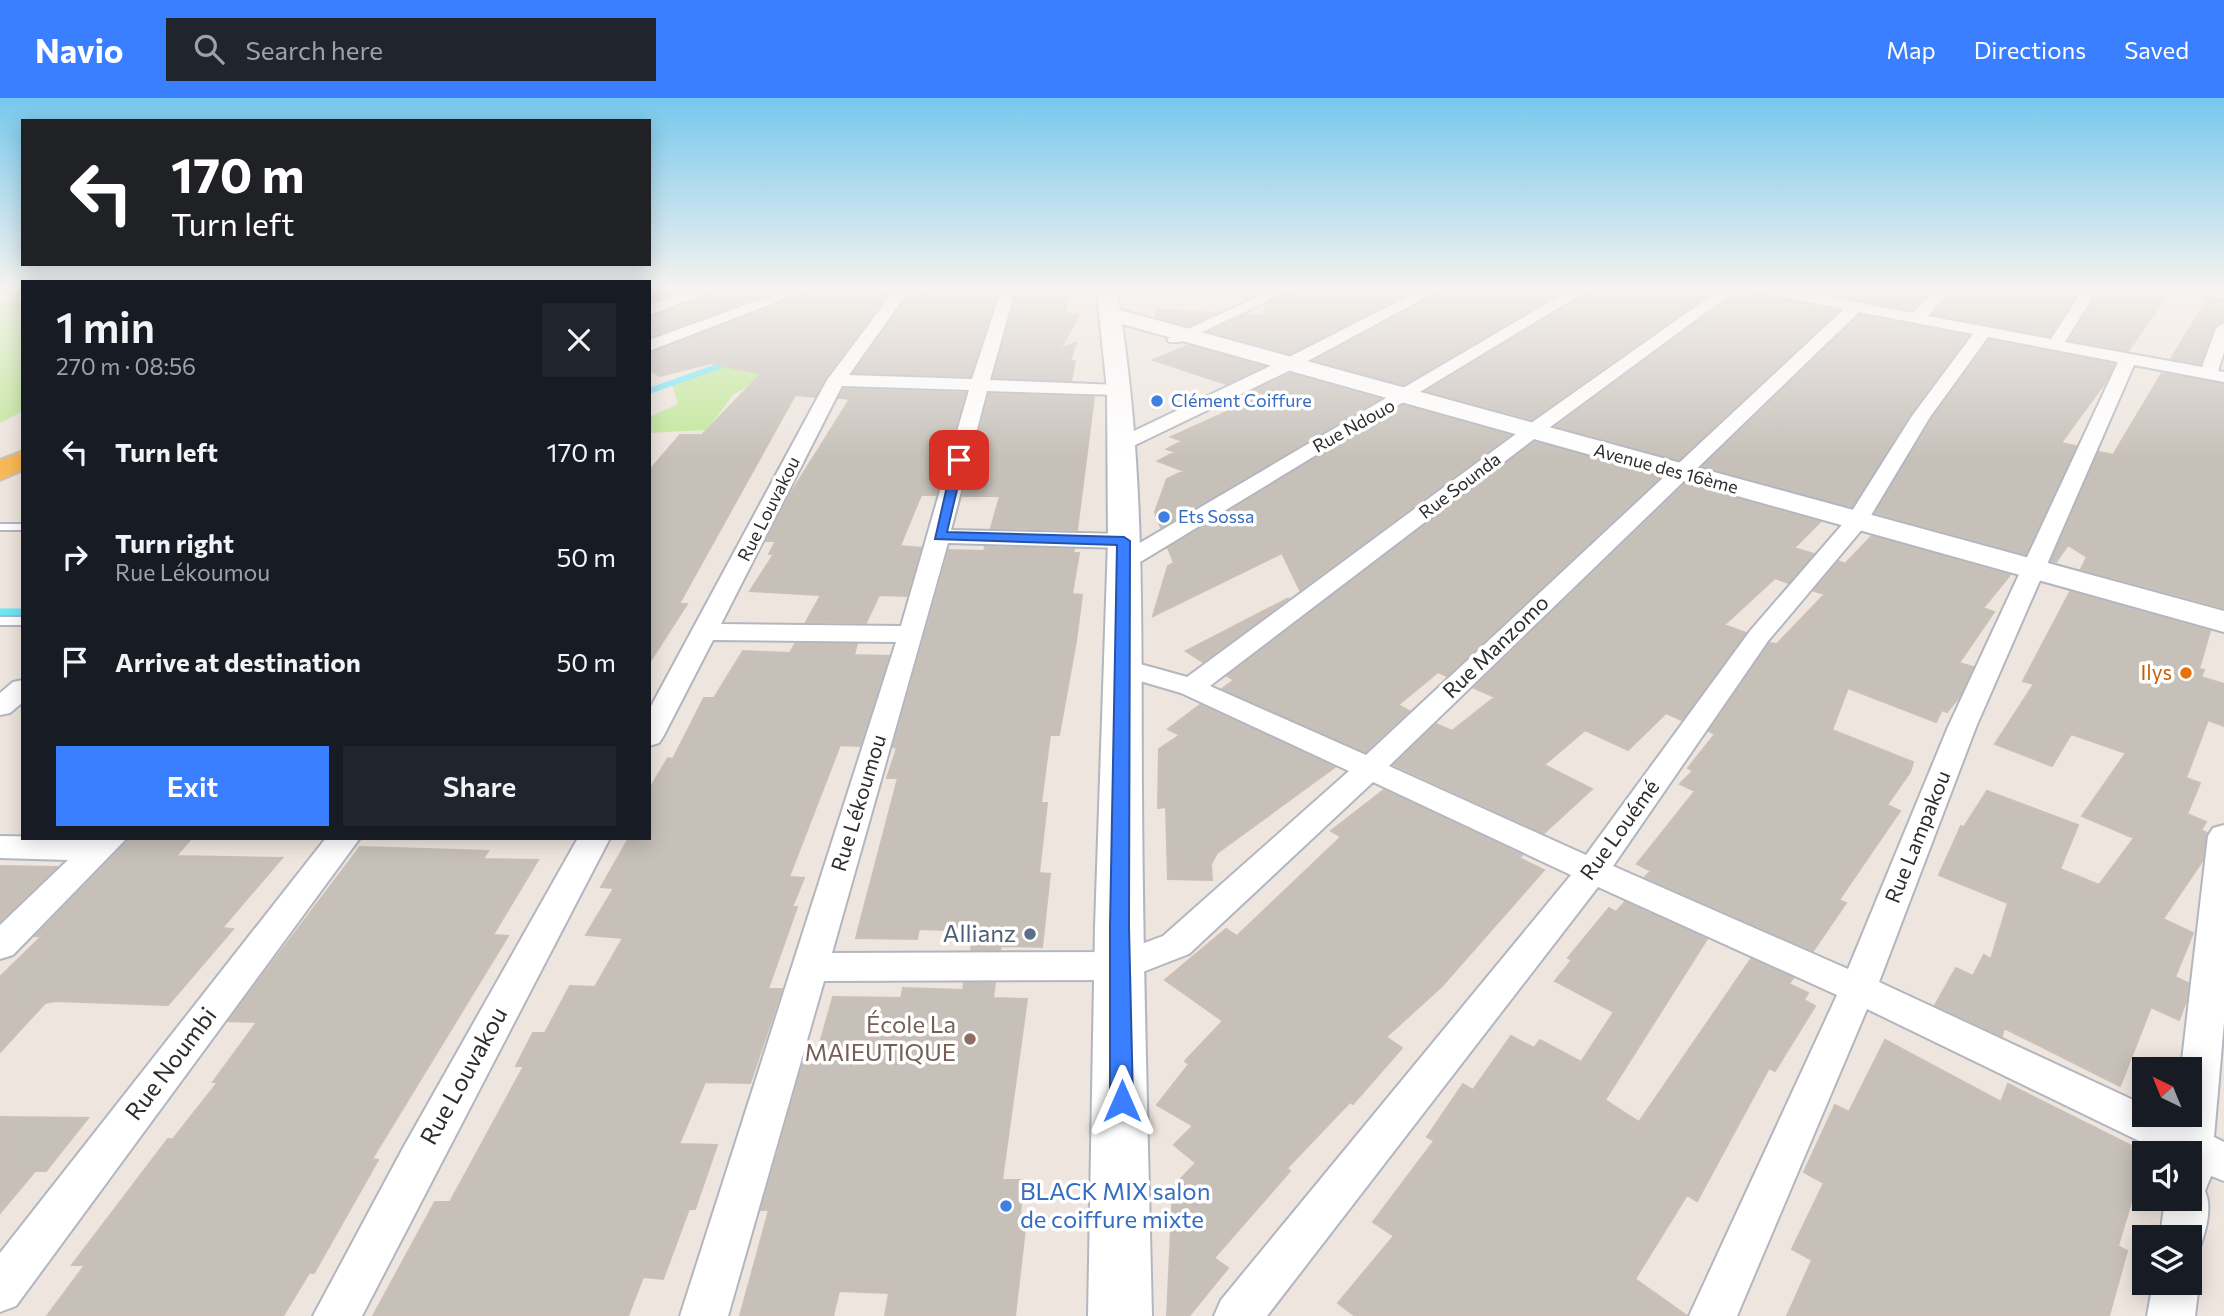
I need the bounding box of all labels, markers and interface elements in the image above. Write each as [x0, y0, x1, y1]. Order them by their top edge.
search box [166, 18, 656, 81]
text: Navio [35, 29, 124, 70]
icon: search [190, 30, 228, 68]
text: Search here [246, 34, 383, 65]
text: Map [1886, 35, 1936, 64]
text: Directions [1974, 35, 2086, 64]
text: Saved [2124, 35, 2189, 64]
text: 170 m [171, 143, 304, 203]
icon: left [56, 147, 147, 238]
text: Turn left [171, 203, 295, 243]
text: 1 min [56, 300, 155, 352]
button: close [542, 303, 616, 377]
text: 270 m · 08:56 [56, 352, 196, 380]
place label: Clément Coiffure [1171, 389, 1312, 411]
marker: Clément Coiffure [1149, 393, 1165, 409]
street label: Rue Ndouo [1309, 394, 1398, 457]
pin [929, 430, 989, 490]
icon: left [56, 433, 94, 471]
text: Turn left [115, 436, 218, 467]
text: 170 m [547, 436, 616, 467]
street label: Avenue des 16ème [1592, 438, 1741, 498]
icon: arrive [940, 441, 978, 479]
street label: Rue Sounda [1414, 447, 1505, 523]
street label: Rue Louvakou [732, 452, 804, 565]
place label: Ets Sossa [1178, 505, 1254, 527]
marker: Ets Sossa [1156, 509, 1172, 525]
text: Turn right [115, 527, 234, 558]
icon: right [56, 538, 94, 576]
text: 50 m [556, 541, 616, 572]
text: Rue Lékoumou [115, 558, 270, 586]
street label: Rue Manzomo [1437, 589, 1553, 703]
icon: arrive [56, 643, 94, 681]
text: Arrive at destination [115, 646, 361, 677]
text: 50 m [556, 646, 616, 677]
place label: Ilys [2140, 659, 2172, 684]
marker: Ilys [2178, 665, 2194, 681]
street label: Rue Lékoumou [825, 731, 890, 874]
button: Exit [56, 746, 329, 826]
button: Share [343, 746, 616, 826]
street label: Rue Lampakou [1879, 767, 1955, 906]
street label: Rue Louémé [1574, 774, 1663, 884]
place label: Allianz [943, 918, 1016, 947]
marker: Allianz [1022, 926, 1038, 942]
street label: Rue Noumbi [118, 1001, 222, 1125]
street label: Rue Louvakou [413, 1001, 512, 1149]
place label: École La MAIEUTIQUE [804, 1009, 956, 1066]
marker: École La MAIEUTIQUE [962, 1031, 978, 1047]
north arrow [2132, 1057, 2202, 1127]
map controls [2132, 1057, 2202, 1295]
position arrow [1085, 1064, 1159, 1138]
button: sound [2132, 1141, 2202, 1211]
place label: BLACK MIX salon de coiffure mixte [1020, 1176, 1210, 1233]
marker: BLACK MIX salon de coiffure mixte [998, 1198, 1014, 1214]
button: layers [2132, 1225, 2202, 1295]

